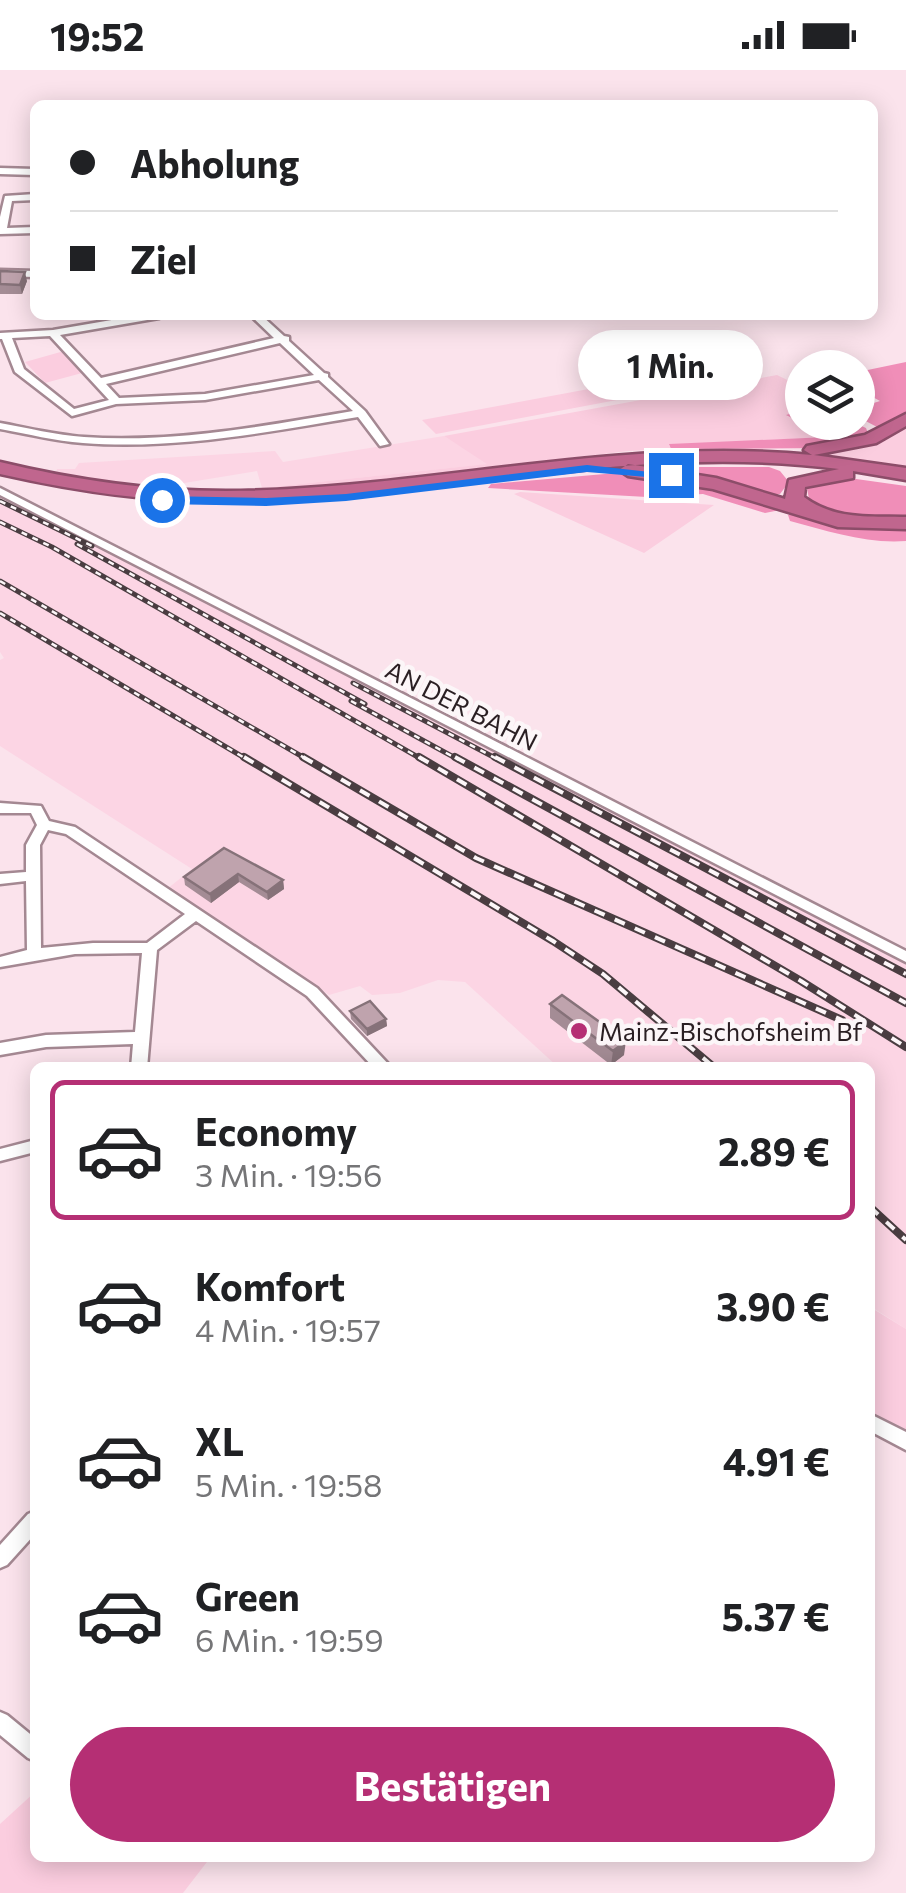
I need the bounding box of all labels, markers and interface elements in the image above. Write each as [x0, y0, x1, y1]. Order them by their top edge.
text: 19:52 [50, 12, 144, 59]
text: Abholung [130, 139, 299, 186]
text: Ziel [130, 235, 197, 282]
callout: 1 Min. [578, 330, 764, 400]
text: 1 Min. [627, 345, 714, 385]
map controls [785, 350, 875, 440]
button: layers [785, 350, 875, 440]
route end [649, 453, 694, 498]
route start [140, 478, 185, 523]
street label: AN DER BAHN [381, 654, 543, 756]
place label: Mainz-Bischofsheim Bf [599, 1016, 862, 1046]
marker: Mainz-Bischofsheim Bf [568, 1020, 590, 1042]
icon: car [75, 1105, 165, 1195]
text: Economy [195, 1107, 357, 1154]
text: 2.89 € [718, 1127, 830, 1174]
text: 3 Min. · 19:56 [195, 1154, 382, 1194]
icon: car [75, 1260, 165, 1350]
text: Komfort [195, 1262, 345, 1309]
text: 3.90 € [716, 1282, 830, 1329]
text: 4 Min. · 19:57 [195, 1309, 381, 1349]
icon: car [75, 1415, 165, 1505]
text: XL [195, 1417, 244, 1464]
text: 4.91 € [723, 1437, 830, 1484]
text: 5 Min. · 19:58 [195, 1464, 383, 1504]
icon: car [75, 1570, 165, 1660]
text: Green [195, 1572, 300, 1619]
text: 5.37 € [722, 1592, 830, 1639]
text: 6 Min. · 19:59 [195, 1619, 384, 1659]
button: Bestätigen [70, 1727, 835, 1842]

